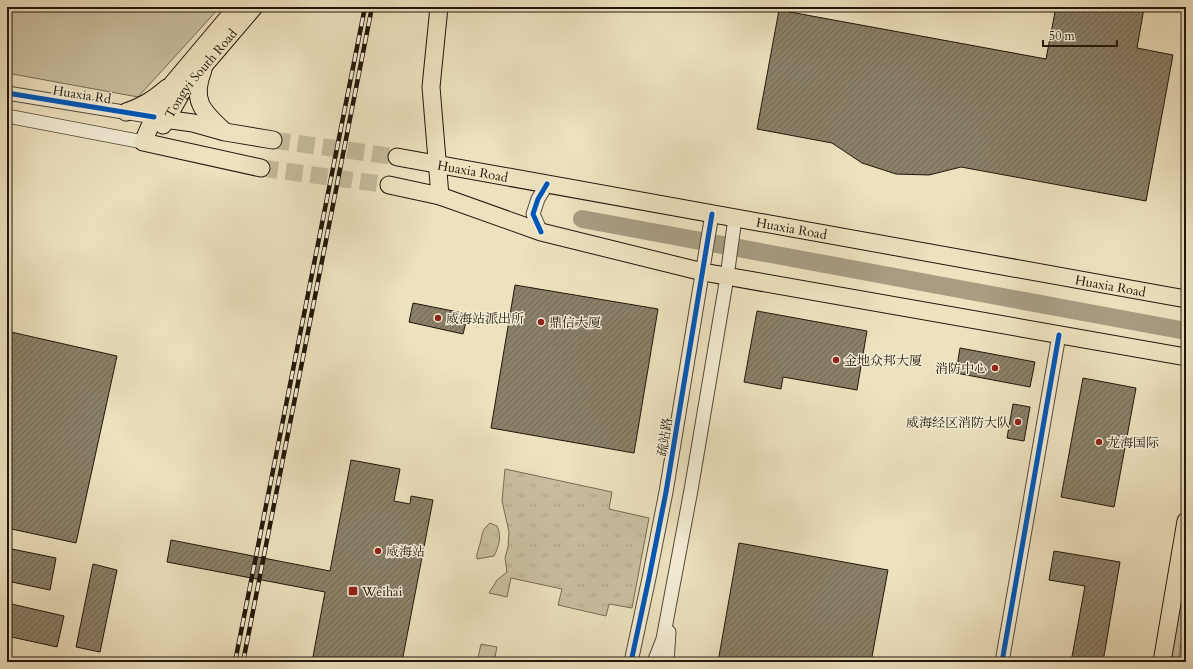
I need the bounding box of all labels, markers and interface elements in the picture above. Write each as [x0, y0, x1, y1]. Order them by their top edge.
scale bar [1043, 22, 1117, 48]
street label: Tongyi South Road [161, 25, 242, 122]
text: 50 m [1049, 28, 1076, 44]
street label: Huaxia Rd [51, 82, 112, 108]
street label: Huaxia Road [436, 156, 509, 187]
street label: Huaxia Road [755, 214, 828, 244]
street label: Huaxia Road [1074, 271, 1147, 302]
place label: 威海站派出所 [446, 310, 524, 328]
marker: 威海站派出所 [433, 313, 443, 323]
place label: 鼎信大厦 [549, 314, 601, 332]
marker: 鼎信大厦 [536, 317, 546, 327]
place label: 金地众邦大厦 [844, 352, 922, 370]
marker: 金地众邦大厦 [831, 355, 841, 365]
place label: 消防中心 [935, 360, 987, 378]
marker: 消防中心 [990, 363, 1000, 373]
place label: 威海经区消防大队 [906, 414, 1010, 432]
street label: 疏站路 [653, 416, 677, 458]
marker: 威海经区消防大队 [1013, 417, 1023, 427]
place label: 龙海国际 [1107, 434, 1159, 452]
marker: 龙海国际 [1094, 437, 1104, 447]
place label: 威海站 [386, 543, 425, 561]
marker: 威海站 [373, 546, 383, 556]
place label: Weihai [361, 583, 403, 601]
marker: Weihai [347, 585, 359, 597]

